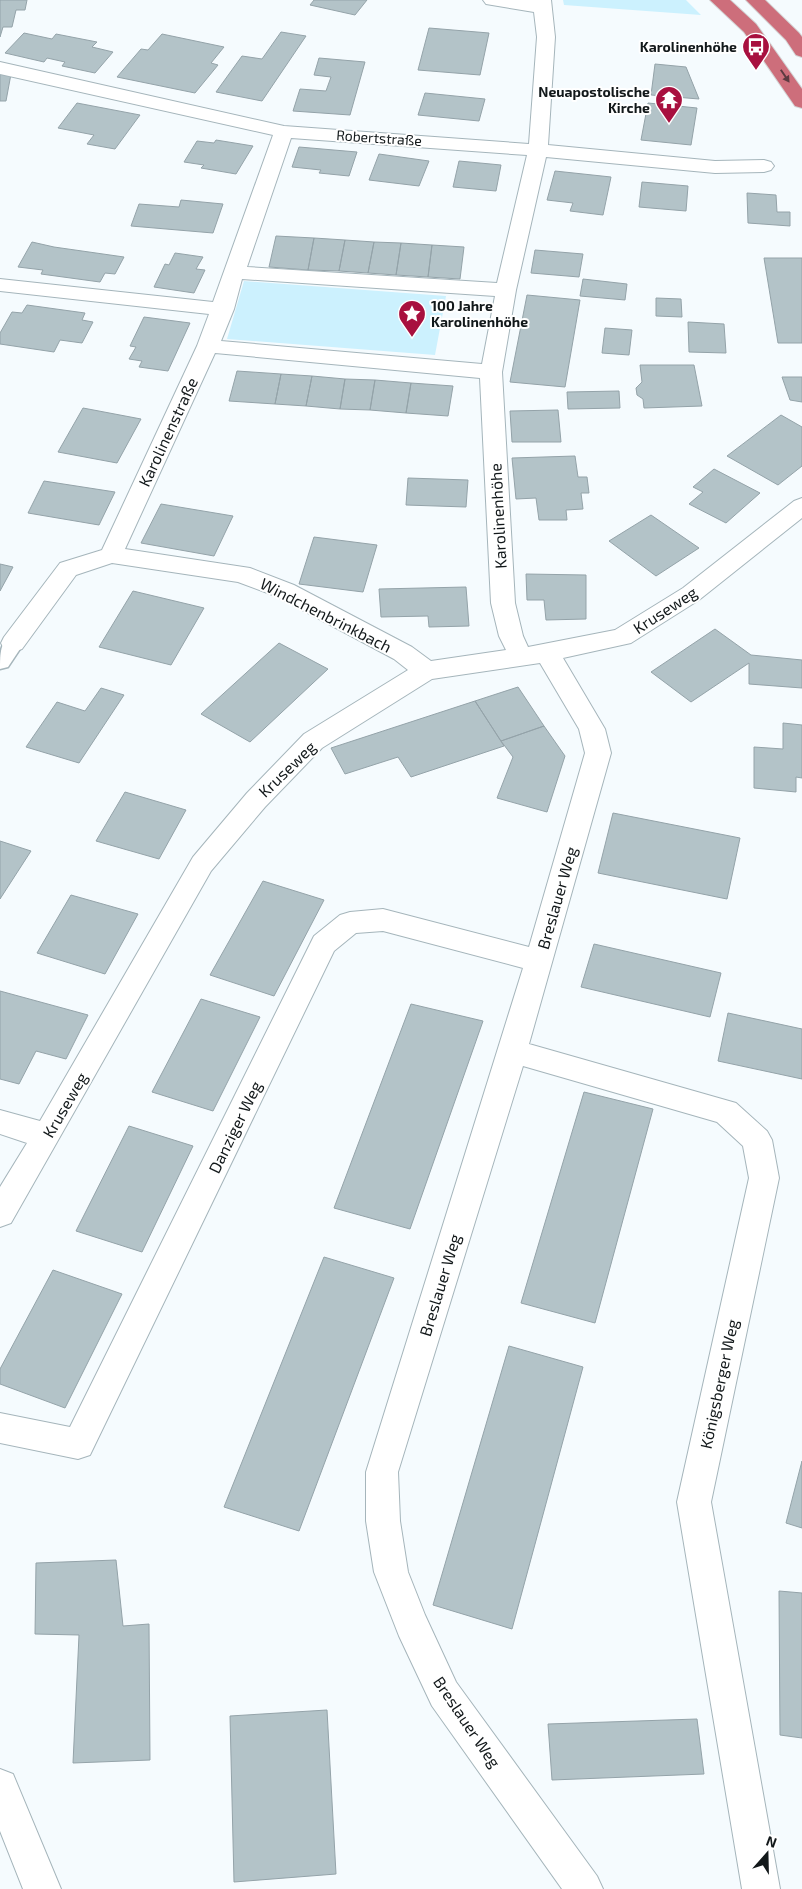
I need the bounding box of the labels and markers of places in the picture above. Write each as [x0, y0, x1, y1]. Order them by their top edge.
bus stop icon: Karolinenhöhe [741, 32, 771, 71]
place label: Karolinenhöhe [640, 38, 737, 55]
place label: Neuapostolische Kirche [538, 83, 650, 116]
temple icon: Neuapostolische Kirche [654, 85, 684, 124]
place label: 100 Jahre Karolinenhöhe [431, 297, 528, 330]
place icon: 100 Jahre Karolinenhöhe [397, 299, 427, 338]

